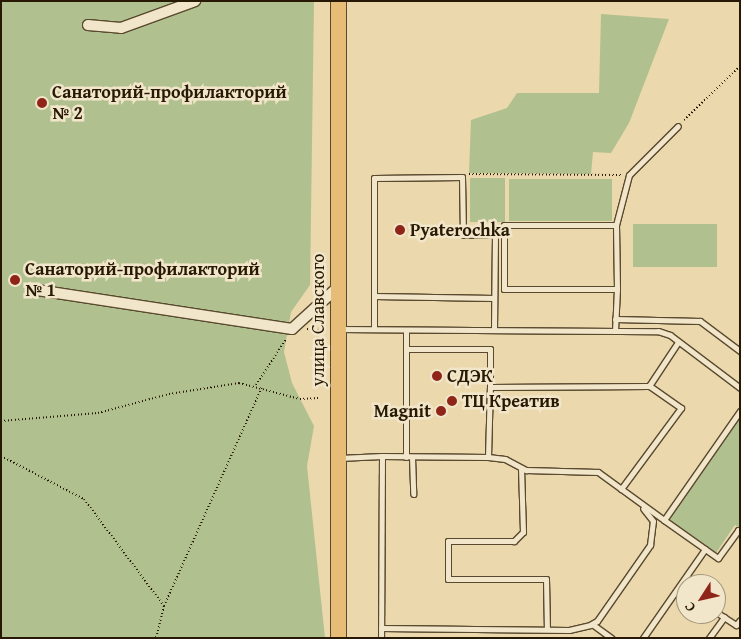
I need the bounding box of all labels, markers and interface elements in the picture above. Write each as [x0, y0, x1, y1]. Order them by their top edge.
place label: Санаторий-профилакторий № 2 [52, 82, 287, 125]
marker: Санаторий-профилакторий № 2 [36, 97, 48, 109]
place label: Pyaterochka [410, 219, 510, 241]
marker: Pyaterochka [394, 224, 406, 236]
street label: улица Славского [307, 254, 329, 386]
place label: Санаторий-профилакторий № 1 [25, 259, 260, 302]
marker: Санаторий-профилакторий № 1 [9, 274, 21, 286]
place label: СДЭК [447, 365, 493, 387]
marker: СДЭК [431, 370, 443, 382]
place label: ТЦ Креатив [462, 390, 560, 412]
marker: ТЦ Креатив [446, 395, 458, 407]
place label: Magnit [374, 400, 431, 422]
marker: Magnit [435, 405, 447, 417]
north arrow [676, 574, 726, 624]
text: С [679, 598, 700, 616]

